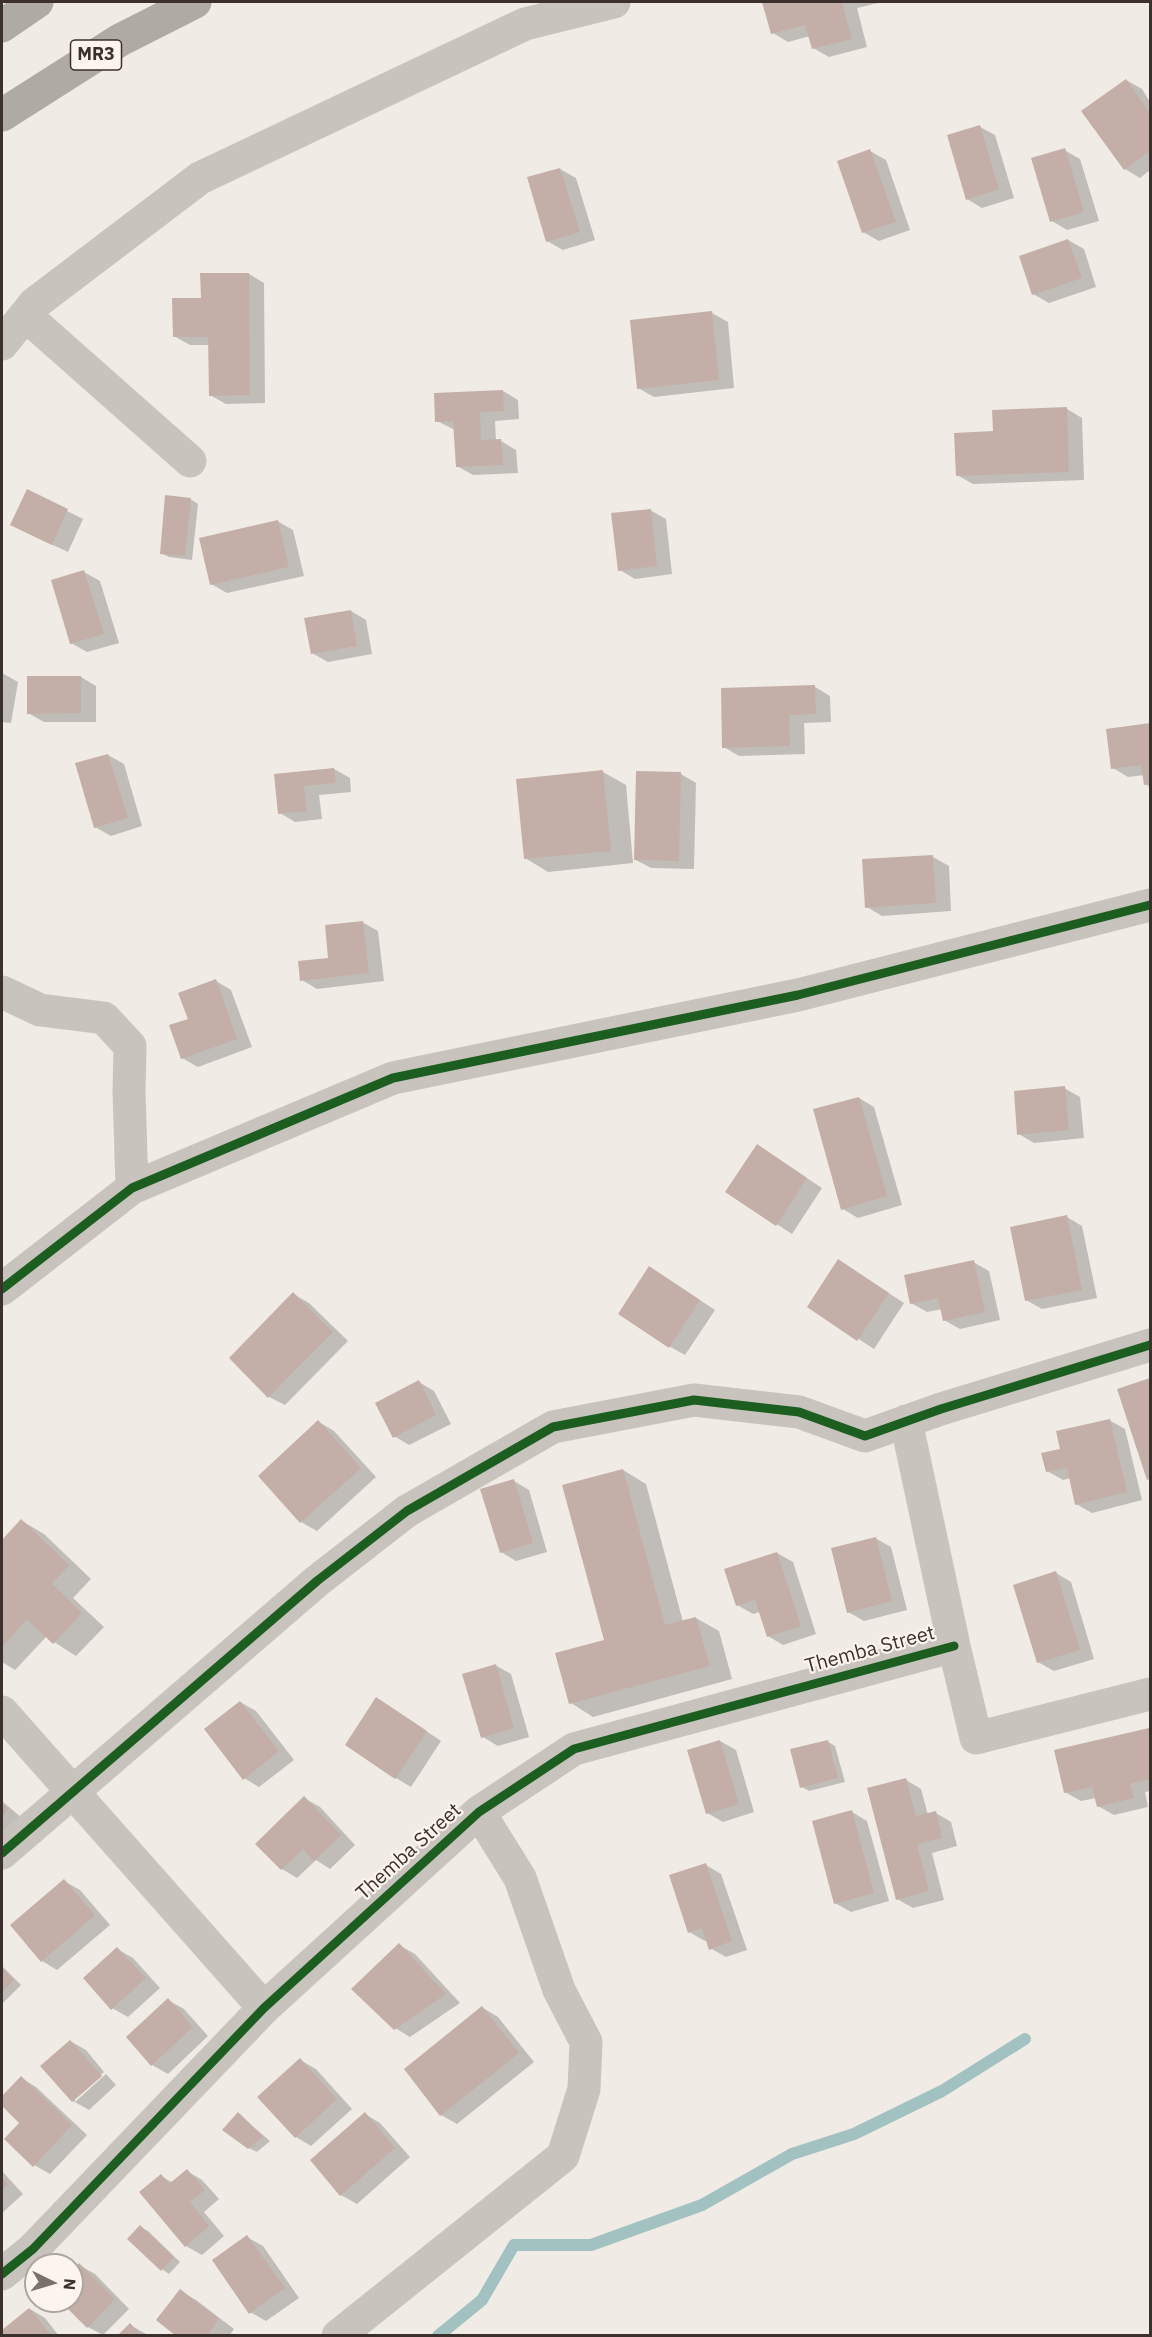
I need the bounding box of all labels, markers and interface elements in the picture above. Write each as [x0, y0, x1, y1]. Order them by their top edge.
road number: MR3 [70, 40, 122, 70]
street label: Themba Street [803, 1621, 937, 1679]
street label: Themba Street [352, 1799, 466, 1905]
north arrow [24, 2253, 84, 2313]
text: N [59, 2278, 80, 2291]

